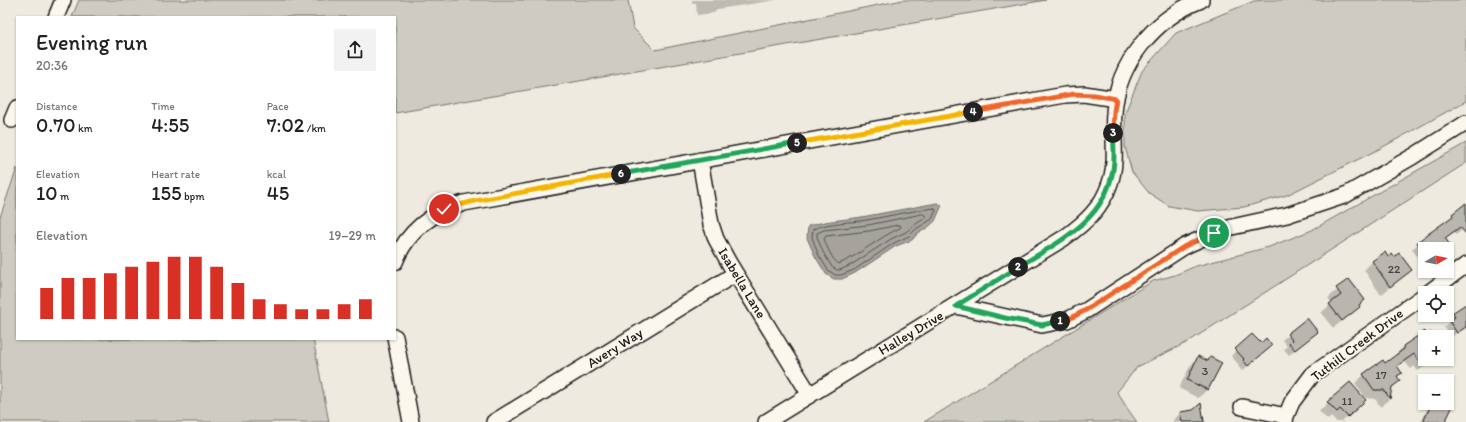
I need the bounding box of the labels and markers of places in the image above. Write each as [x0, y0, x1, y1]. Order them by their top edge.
pin: 4 [963, 102, 983, 122]
pin: 3 [1103, 123, 1123, 143]
pin: 5 [787, 133, 807, 153]
pin: 6 [611, 164, 631, 184]
pin [427, 192, 461, 226]
pin [1197, 216, 1231, 250]
pin: 2 [1008, 257, 1028, 277]
pin: 1 [1050, 311, 1070, 331]

